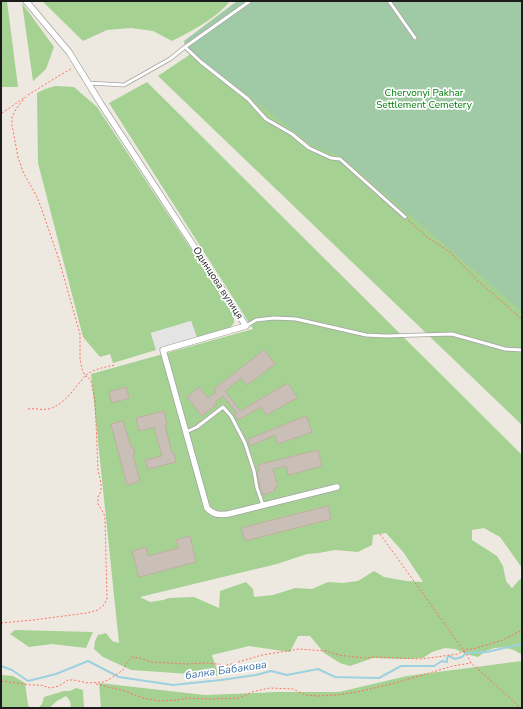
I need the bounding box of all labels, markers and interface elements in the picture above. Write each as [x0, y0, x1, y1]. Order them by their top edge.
park label: Chervonyi Pakhar Settlement Cemetery [376, 86, 473, 112]
street label: Одинцова вулиця [189, 244, 247, 322]
water label: балка Бабакова [184, 657, 268, 683]

